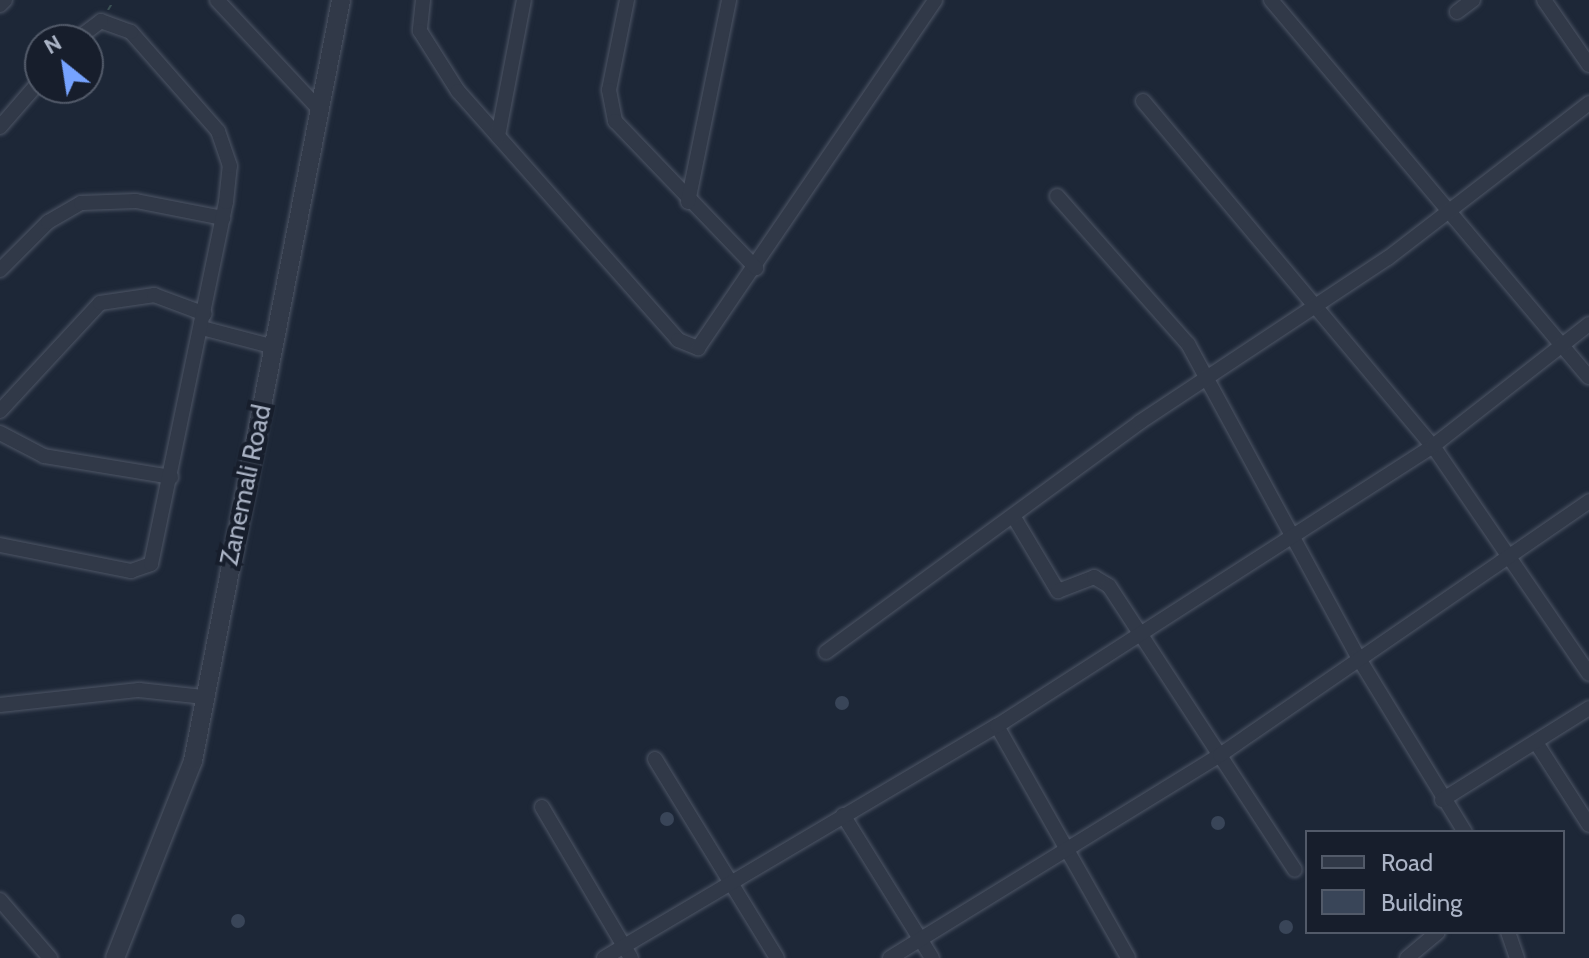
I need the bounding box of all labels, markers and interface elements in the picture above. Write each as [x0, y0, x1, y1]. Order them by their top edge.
north arrow [24, 24, 104, 104]
text: N [39, 29, 66, 60]
street label: Zanemali Road [214, 402, 278, 568]
legend [1305, 830, 1565, 934]
text: Road [1381, 848, 1433, 877]
text: Building [1381, 888, 1462, 917]

